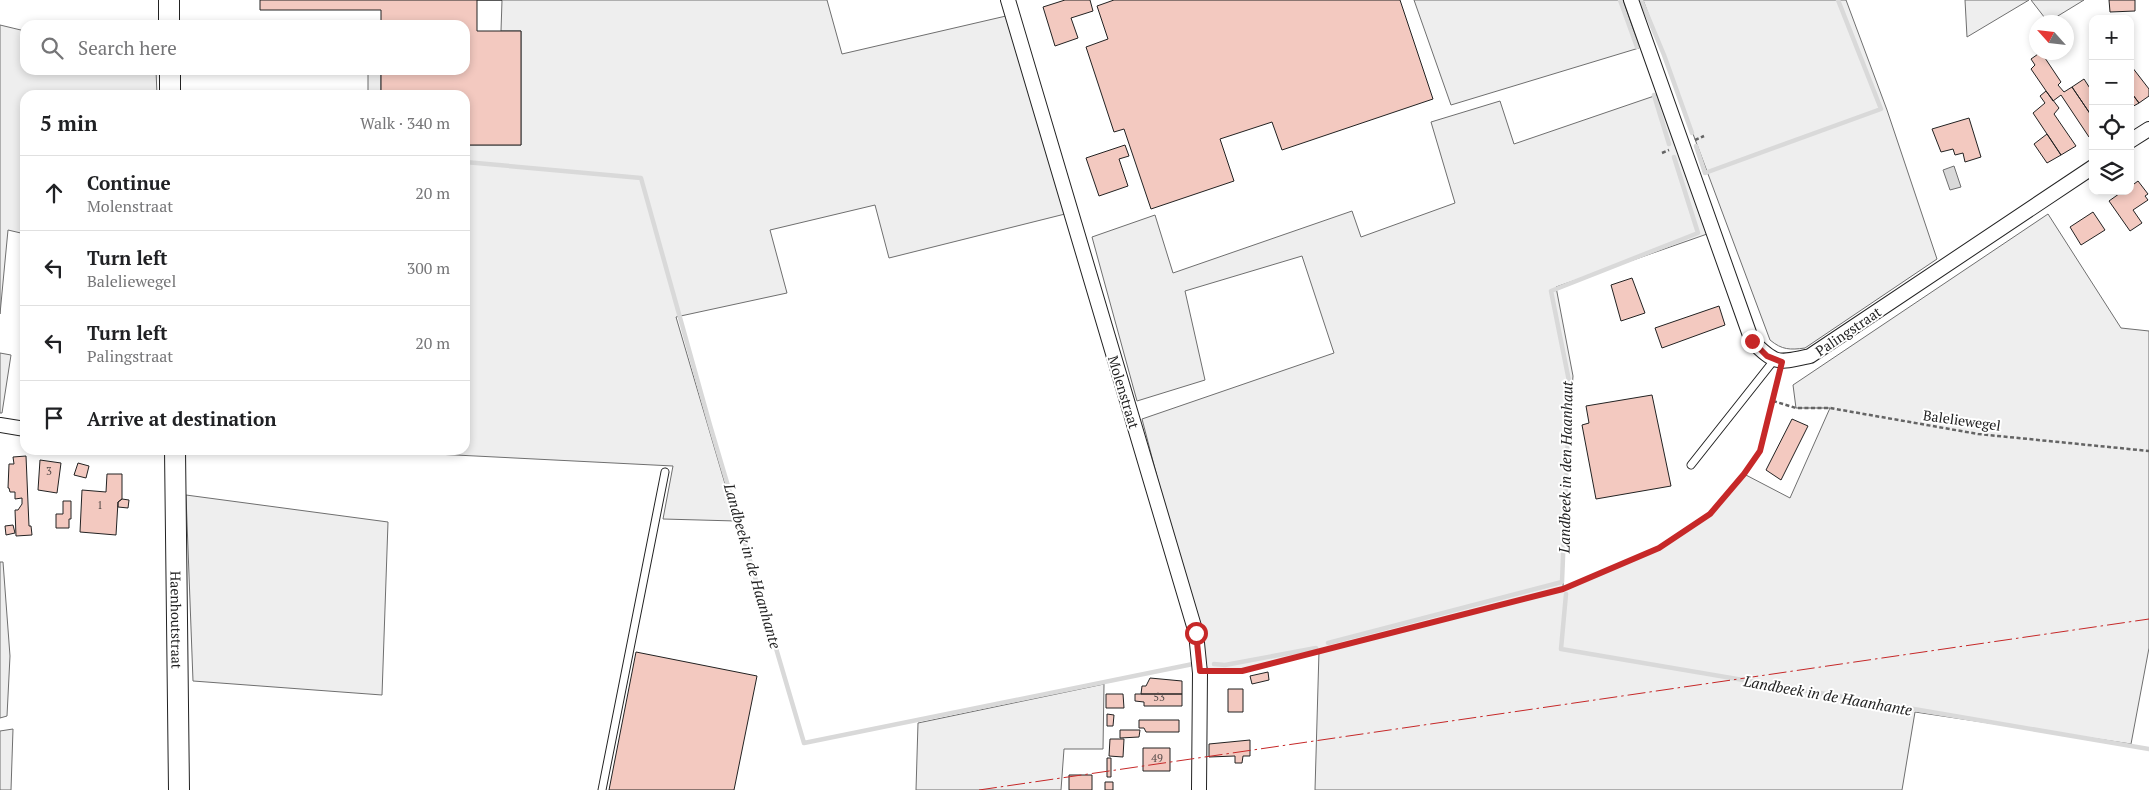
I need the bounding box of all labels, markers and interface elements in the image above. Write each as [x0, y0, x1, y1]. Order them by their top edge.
north arrow [2029, 15, 2074, 60]
map controls [2089, 15, 2134, 195]
button: + [2089, 15, 2134, 60]
search box [20, 20, 470, 75]
icon: search [38, 34, 66, 62]
text: Search here [78, 35, 177, 60]
button: − [2089, 60, 2134, 105]
button: locate [2089, 105, 2134, 150]
text: 5 min [40, 109, 97, 137]
text: Walk · 340 m [360, 112, 450, 134]
button: layers [2089, 150, 2134, 195]
text: Continue [87, 170, 171, 195]
icon: ahead [40, 179, 68, 207]
text: 20 m [415, 182, 450, 204]
text: Molenstraat [87, 195, 173, 217]
text: Turn left [87, 245, 168, 270]
icon: left [40, 254, 68, 282]
text: 300 m [407, 257, 450, 279]
text: Baleliewegel [87, 270, 176, 292]
street label: Palingstraat [1811, 302, 1885, 360]
text: Turn left [87, 320, 168, 345]
icon: left [40, 329, 68, 357]
route end [1741, 330, 1764, 353]
text: 20 m [415, 332, 450, 354]
text: Palingstraat [87, 345, 173, 367]
street label: Molenstraat [1104, 353, 1144, 432]
water label: Landbeek in den Haanhaut [1553, 380, 1577, 554]
icon: arrive [40, 404, 68, 432]
street label: Baleliewegel [1922, 405, 2002, 435]
text: Arrive at destination [87, 406, 276, 431]
house number: 3 [46, 464, 52, 478]
water label: Landbeek in de Haanhante [720, 480, 786, 651]
house number: 1 [97, 498, 103, 512]
street label: Haenhoutstraat [167, 571, 187, 670]
route start [1185, 622, 1208, 645]
water label: Landbeek in de Haanhante [1741, 670, 1914, 720]
house number: 53 [1153, 690, 1165, 704]
house number: 49 [1151, 751, 1163, 765]

